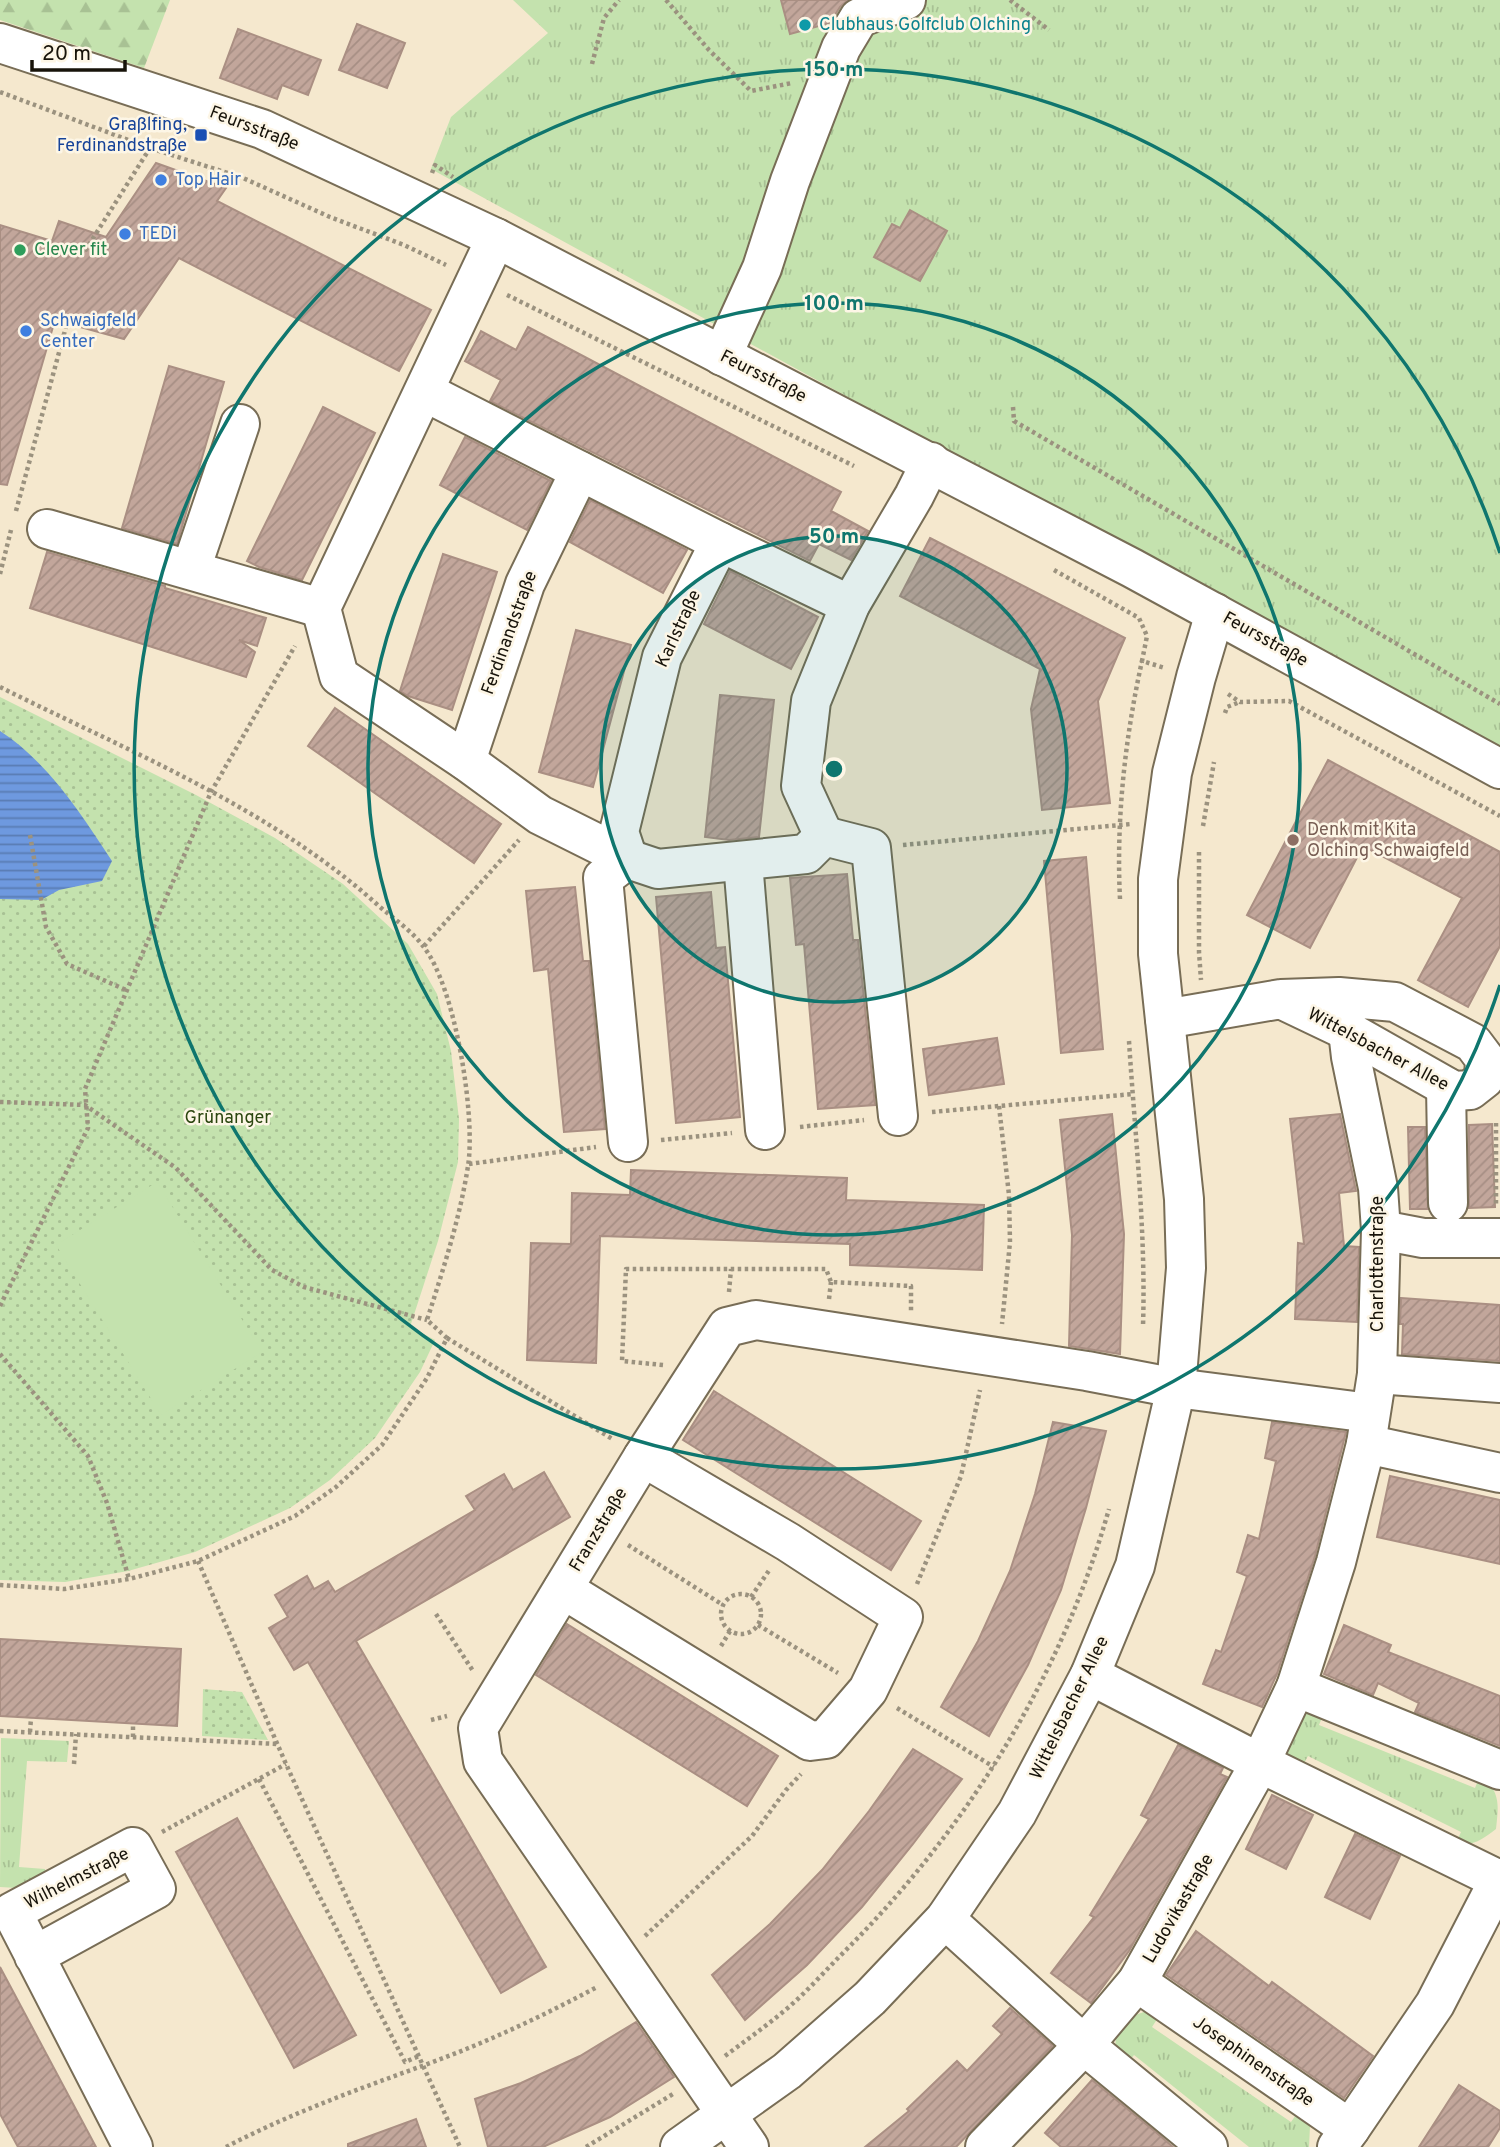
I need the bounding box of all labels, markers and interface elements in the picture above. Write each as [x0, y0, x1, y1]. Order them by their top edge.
place label: Clubhaus Golfclub Olching [819, 14, 1031, 37]
marker: Clubhaus Golfclub Olching [797, 17, 813, 33]
scale bar [32, 28, 124, 72]
text: 20 m [42, 41, 91, 68]
text: 150 m [805, 57, 863, 84]
street label: Feursstraße [206, 101, 302, 157]
place label: Graßlfing, Ferdinandstraße [57, 114, 187, 158]
marker: Graßlfing, Ferdinandstraße [193, 127, 209, 143]
place label: Top Hair [175, 169, 241, 192]
marker: Top Hair [153, 172, 169, 188]
place label: TEDi [139, 223, 177, 246]
marker: TEDi [117, 226, 133, 242]
place label: Clever fit [34, 239, 107, 262]
marker: Clever fit [12, 242, 28, 258]
text: 100 m [804, 291, 864, 318]
place label: Schwaigfeld Center [40, 310, 136, 354]
marker: Schwaigfeld Center [18, 323, 34, 339]
street label: Feursstraße [716, 345, 810, 409]
text: 50 m [809, 524, 859, 551]
street label: Ferdinandstraße [477, 568, 543, 698]
street label: Karlstraße [651, 587, 707, 671]
street label: Feursstraße [1218, 607, 1312, 673]
centre of rings [822, 757, 846, 781]
place label: Denk mit Kita Olching Schwaigfeld [1307, 819, 1470, 863]
marker: Denk mit Kita Olching Schwaigfeld [1285, 832, 1301, 848]
street label: Wittelsbacher Allee [1303, 1003, 1453, 1097]
park label: Grünanger [185, 1107, 271, 1130]
street label: Charlottenstraße [1367, 1196, 1390, 1332]
street label: Franzstraße [565, 1484, 633, 1576]
street label: Wittelsbacher Allee [1025, 1632, 1115, 1784]
street label: Wilhelmstraße [21, 1843, 133, 1915]
street label: Ludovikastraße [1138, 1850, 1220, 1968]
street label: Josephinenstraße [1188, 2012, 1318, 2112]

